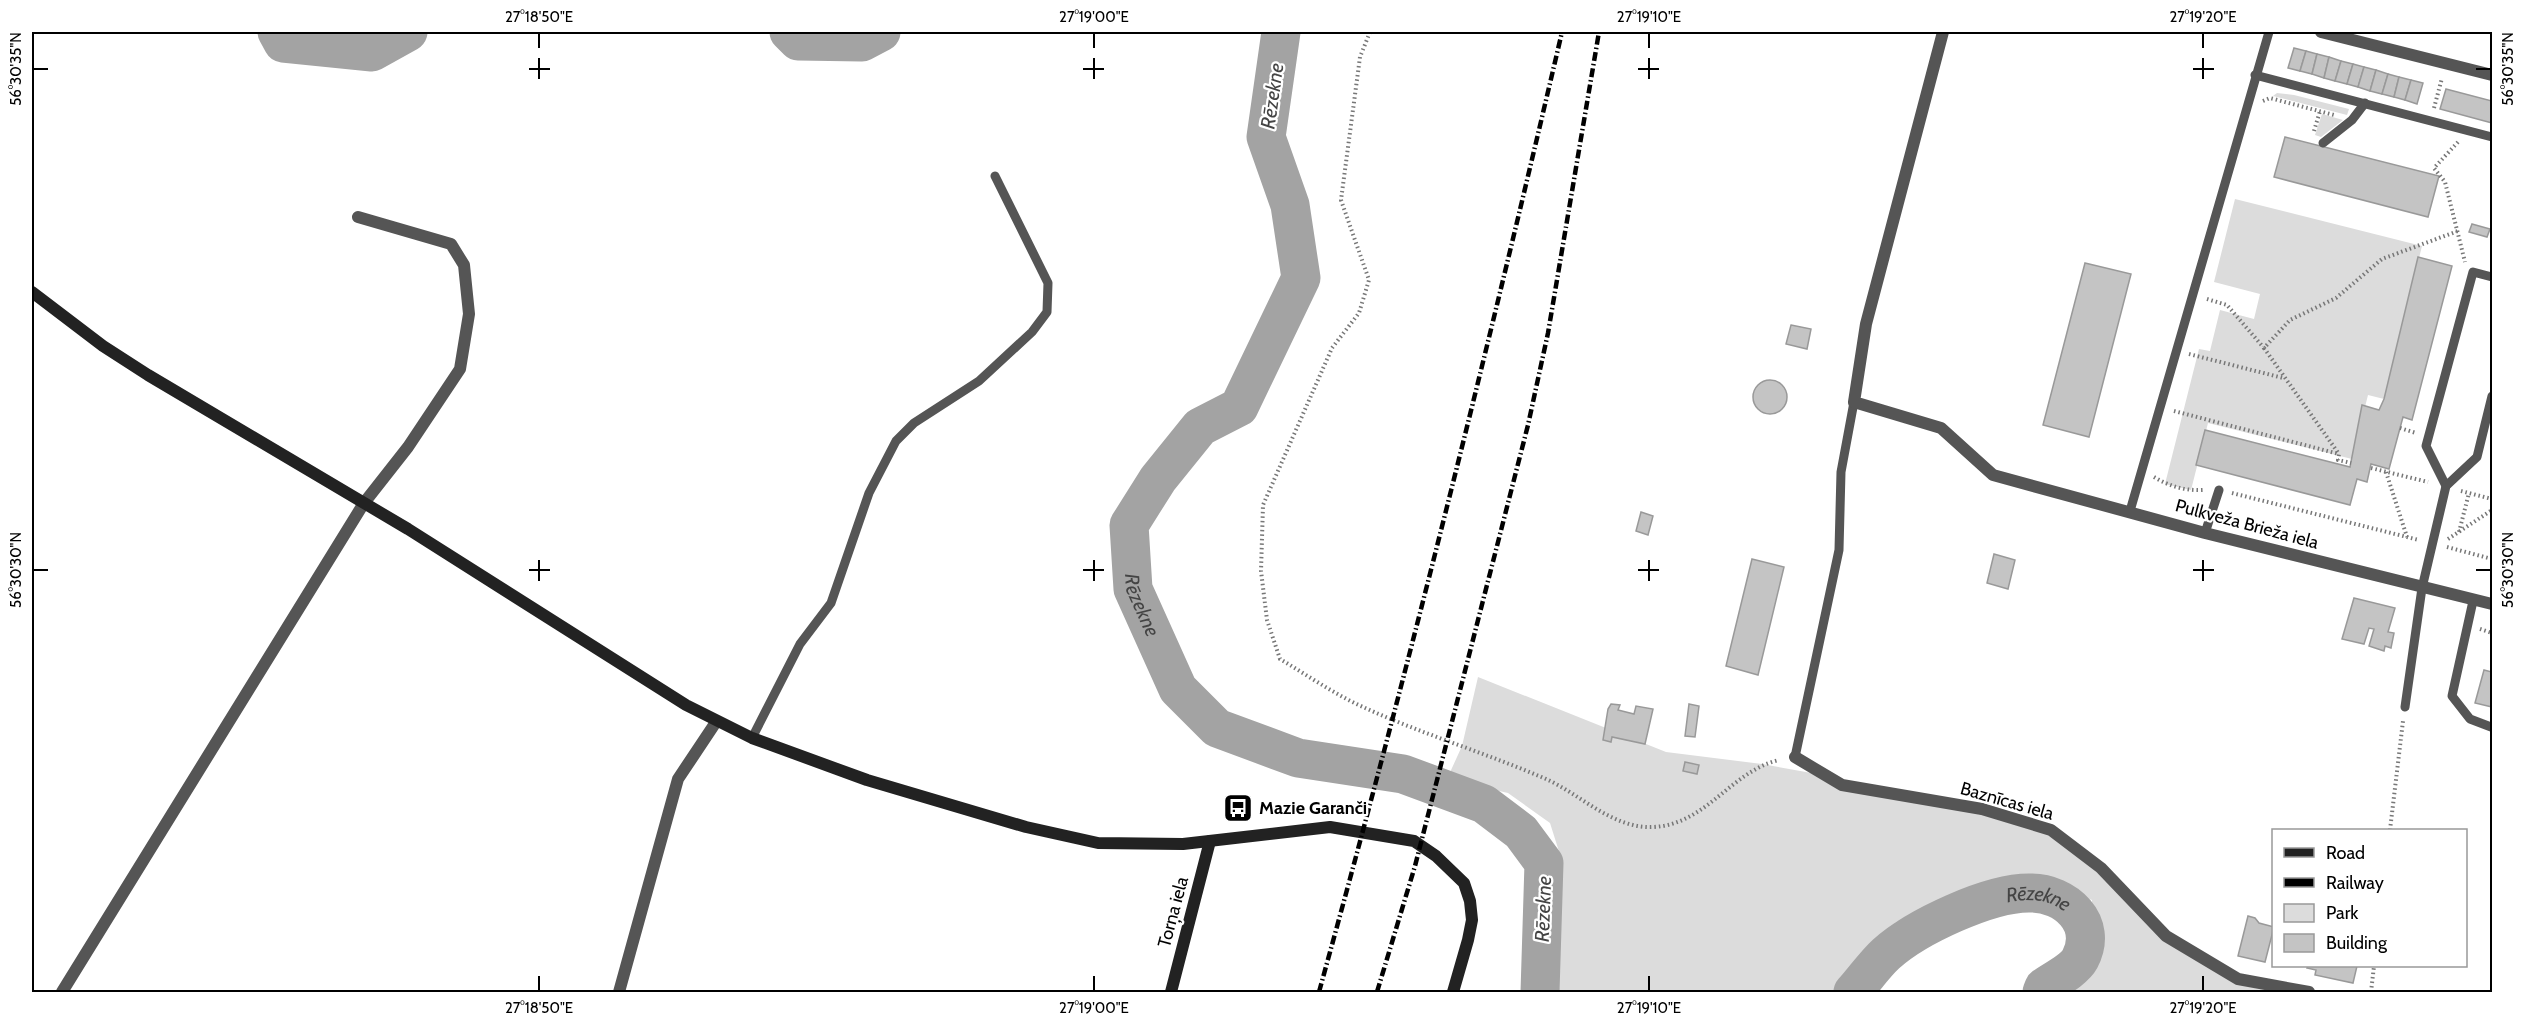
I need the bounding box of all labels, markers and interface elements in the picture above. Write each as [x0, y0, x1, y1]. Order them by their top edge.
text: 27°18'50"E [505, 8, 573, 26]
text: 27°19'00"E [1059, 8, 1129, 26]
text: 27°19'10"E [1617, 8, 1681, 26]
text: 27°19'20"E [2169, 8, 2237, 26]
text: 56°30'35"N [7, 32, 25, 106]
text: 56°30'35"N [2499, 32, 2517, 106]
water label: Rēzekne [1256, 62, 1288, 130]
street label: Pulkveža Brieža iela [2173, 494, 2321, 554]
text: 56°30'30"N [7, 532, 25, 608]
text: 56°30'30"N [2499, 532, 2517, 608]
water label: Rēzekne [1120, 573, 1165, 640]
street label: Baznīcas iela [1958, 777, 2057, 825]
bus stop icon: Mazie Garanči [1222, 792, 1254, 824]
place label: Mazie Garanči [1259, 797, 1367, 819]
legend [2272, 829, 2467, 967]
text: Road [2326, 842, 2365, 864]
text: Railway [2326, 872, 2384, 894]
street label: Torņa iela [1153, 874, 1194, 950]
water label: Rēzekne [1530, 876, 1556, 942]
water label: Rēzekne [2004, 881, 2076, 916]
text: Park [2326, 902, 2359, 924]
text: Building [2326, 932, 2388, 954]
text: 27°18'50"E [505, 999, 573, 1017]
text: 27°19'00"E [1059, 999, 1129, 1017]
text: 27°19'10"E [1617, 999, 1681, 1017]
text: 27°19'20"E [2169, 999, 2237, 1017]

